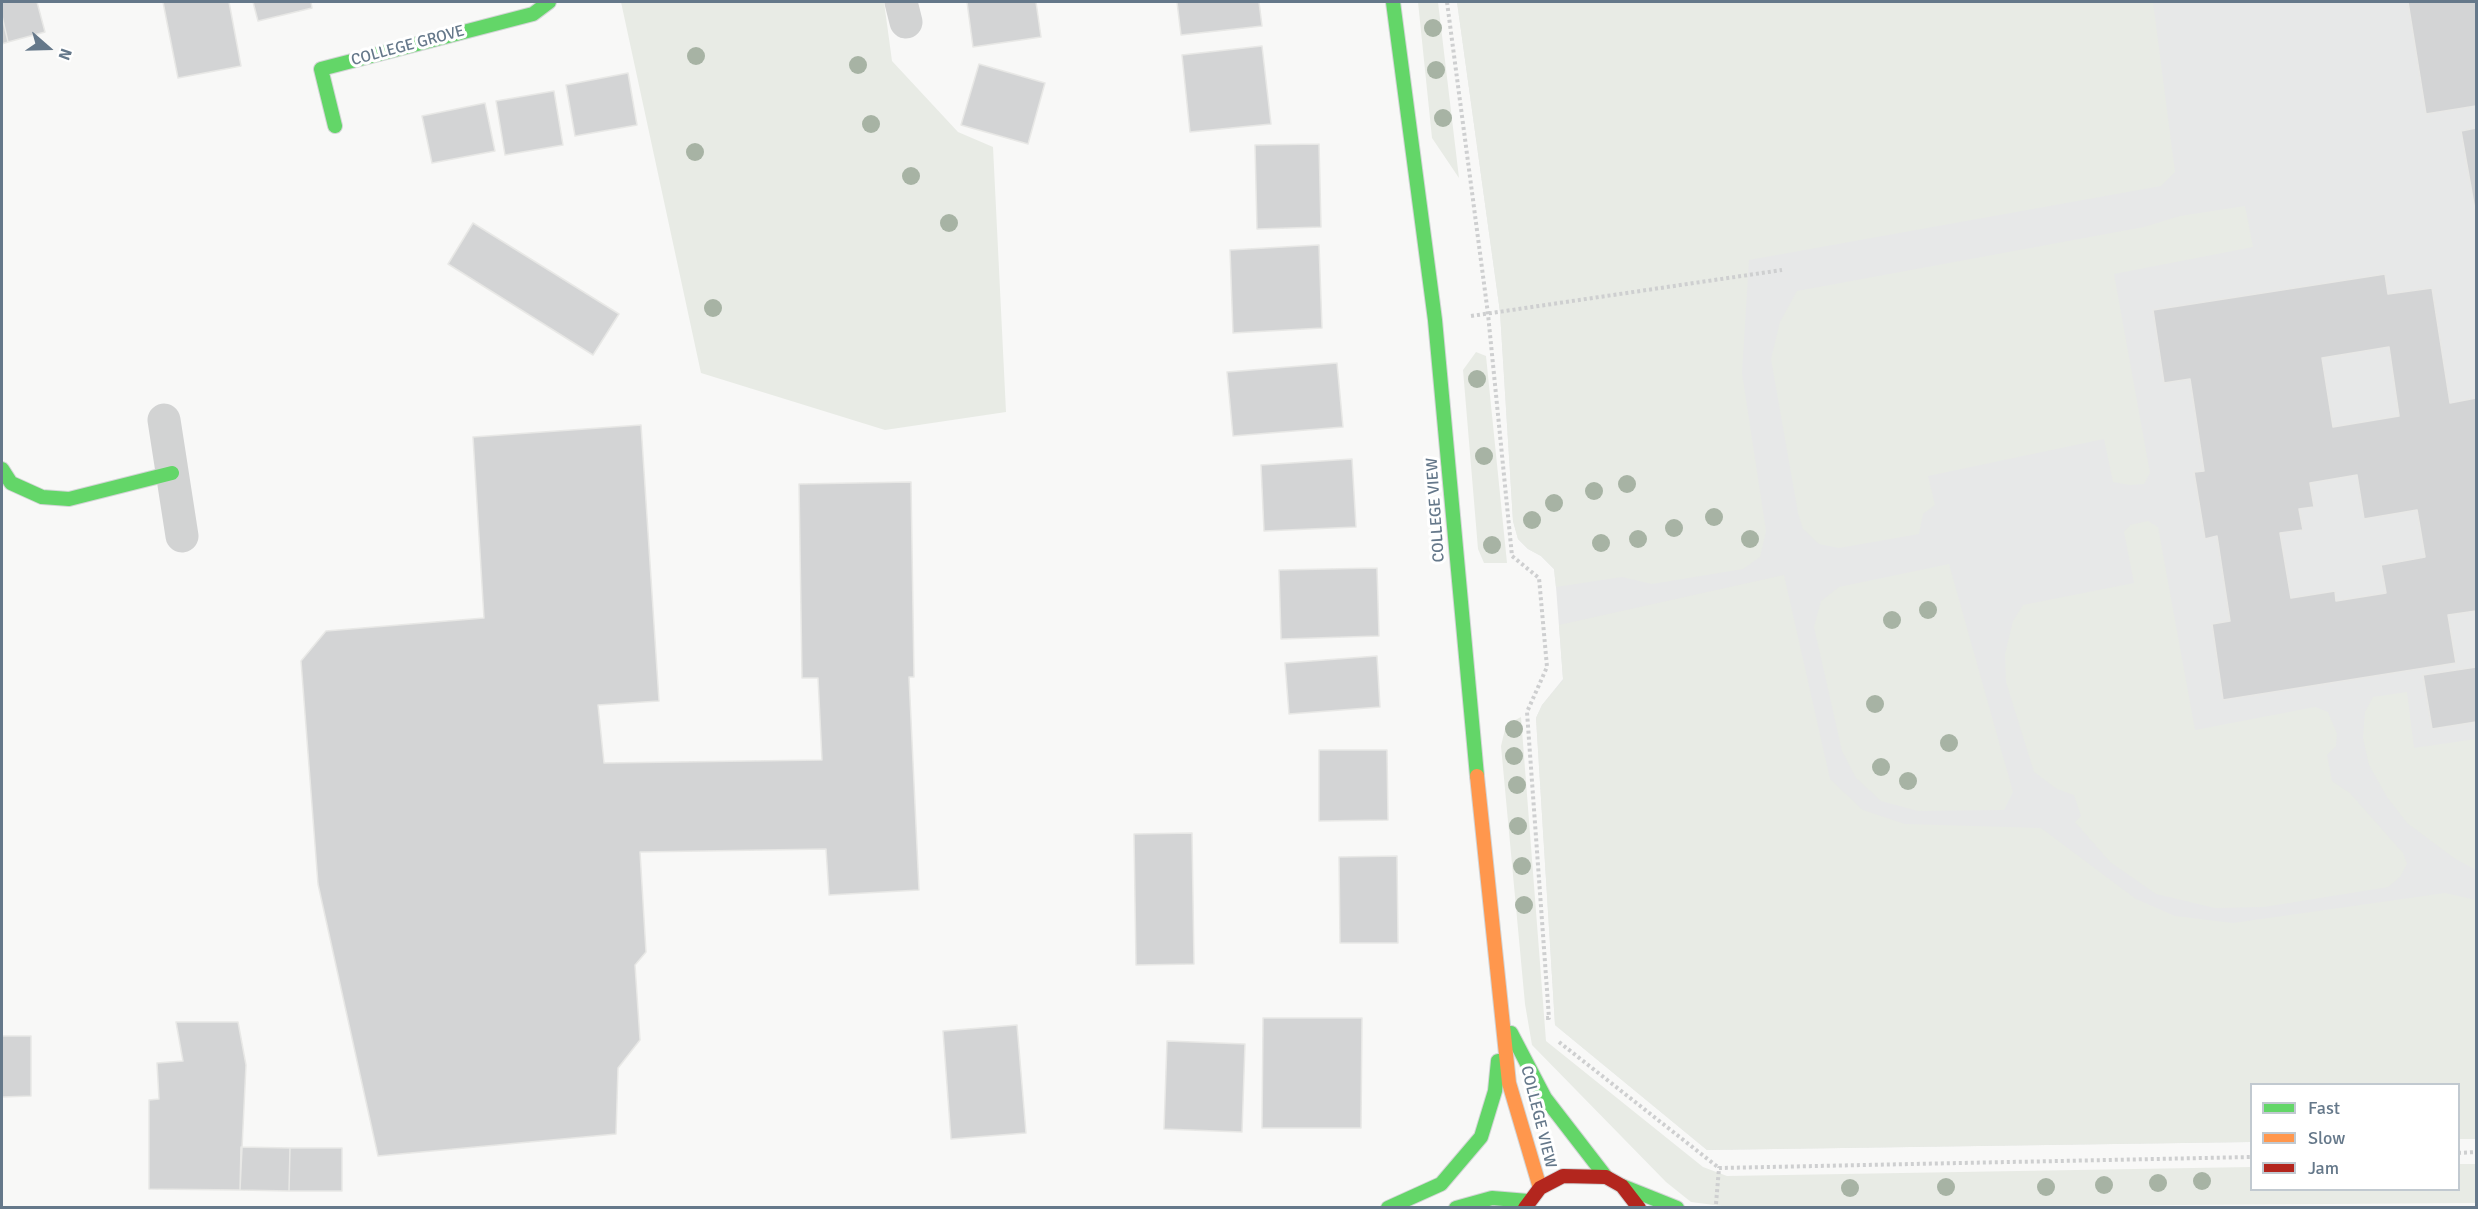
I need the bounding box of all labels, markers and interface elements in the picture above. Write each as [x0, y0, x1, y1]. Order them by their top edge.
north arrow [18, 18, 78, 78]
street label: COLLEGE GROVE [349, 22, 467, 70]
text: N [54, 45, 76, 63]
street label: COLLEGE VIEW [1423, 457, 1449, 563]
street label: COLLEGE VIEW [1516, 1064, 1560, 1170]
legend [2250, 1083, 2460, 1191]
text: Fast [2308, 1097, 2340, 1119]
text: Slow [2308, 1127, 2345, 1149]
text: Jam [2308, 1157, 2339, 1179]

